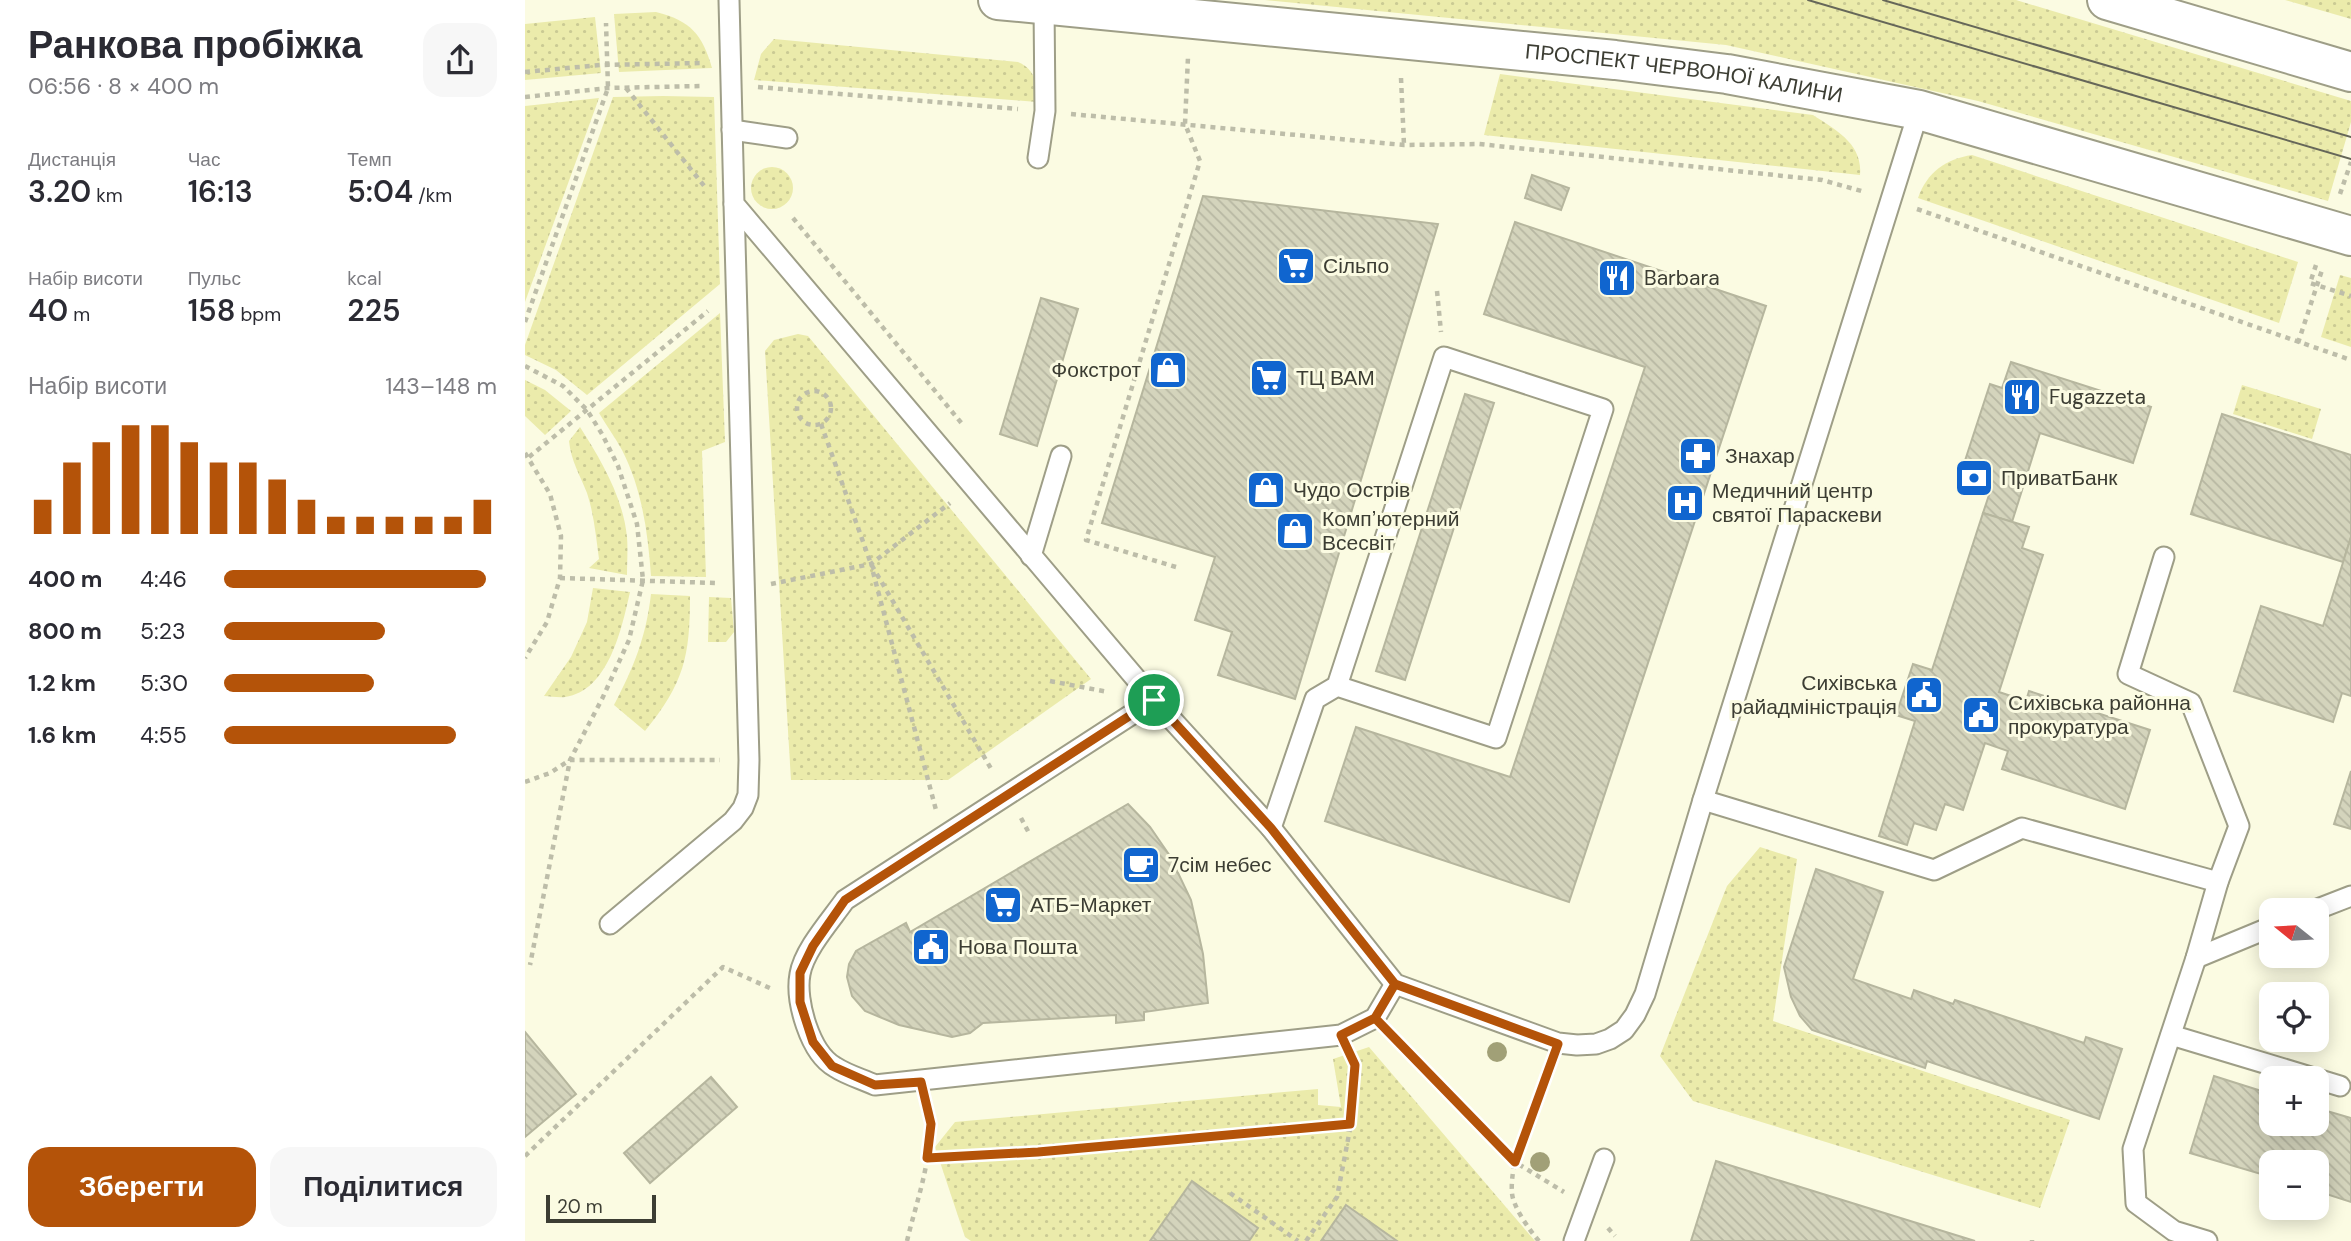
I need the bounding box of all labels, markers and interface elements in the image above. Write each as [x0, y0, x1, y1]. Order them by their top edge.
text: Ранкова пробіжка [28, 20, 362, 70]
button: share [423, 23, 497, 97]
street label: ПРОСПЕКТ ЧЕРВОНОЇ КАЛИНИ [1524, 37, 1845, 109]
text: 06:56 · 8 × 400 m [28, 71, 219, 101]
text: Дистанція [28, 147, 116, 172]
text: Час [188, 147, 220, 172]
text: Темп [347, 147, 392, 172]
text: 3.20 [28, 172, 91, 211]
text: 16:13 [188, 172, 253, 211]
text: 5:04 [347, 172, 413, 211]
text: km [91, 183, 123, 208]
text: /km [413, 183, 452, 208]
supermarket icon: Сільпо [1275, 245, 1317, 287]
place label: Сільпо [1323, 252, 1389, 280]
restaurant icon: Barbara [1596, 257, 1638, 299]
place label: Barbara [1644, 264, 1720, 292]
text: Набір висоти [28, 266, 143, 291]
text: Пульс [188, 266, 241, 291]
text: kcal [347, 266, 382, 291]
text: 40 [28, 291, 68, 330]
text: 158 [188, 291, 235, 330]
text: 225 [347, 291, 401, 330]
text: m [68, 302, 90, 327]
text: bpm [235, 302, 281, 327]
shop icon: Фокстрот [1147, 349, 1189, 391]
place label: Фокстрот [1051, 356, 1141, 384]
supermarket icon: ТЦ ВАМ [1248, 357, 1290, 399]
place label: ТЦ ВАМ [1296, 364, 1375, 392]
text: Набір висоти [28, 371, 167, 401]
text: 143–148 m [385, 371, 497, 401]
restaurant icon: Fugazzeta [2001, 376, 2043, 418]
place label: Fugazzeta [2049, 383, 2146, 411]
pharmacy icon: Знахар [1677, 435, 1719, 477]
place label: Знахар [1725, 442, 1795, 470]
bank icon: ПриватБанк [1953, 457, 1995, 499]
place label: ПриватБанк [2001, 464, 2118, 492]
shop icon: Чудо Острів [1245, 469, 1287, 511]
place label: Чудо Острів [1293, 476, 1410, 504]
place label: Медичний центр святої Параскеви [1712, 477, 1882, 529]
hospital icon: Медичний центр святої Параскеви [1664, 482, 1706, 524]
place label: Компʼютерний Всесвіт [1322, 505, 1459, 557]
shop icon: Компʼютерний Всесвіт [1274, 510, 1316, 552]
text: 400 m [28, 564, 102, 594]
text: 4:46 [140, 564, 187, 594]
text: 800 m [28, 616, 102, 646]
text: 5:23 [140, 616, 186, 646]
text: 1.2 km [28, 668, 96, 698]
text: 5:30 [140, 668, 188, 698]
place label: Сихівська райадміністрація [1731, 669, 1897, 721]
pin [1124, 670, 1184, 730]
public building icon: Сихівська райадміністрація [1903, 674, 1945, 716]
icon: arrive [1135, 681, 1173, 719]
place label: Сихівська районна прокуратура [2008, 689, 2191, 741]
public building icon: Сихівська районна прокуратура [1960, 694, 2002, 736]
text: 1.6 km [28, 720, 96, 750]
text: 4:55 [140, 720, 187, 750]
cafe icon: 7сім небес [1120, 844, 1162, 886]
place label: 7сім небес [1168, 851, 1271, 879]
supermarket icon: АТБ-Маркет [982, 884, 1024, 926]
place label: АТБ-Маркет [1030, 891, 1152, 919]
north arrow [2259, 898, 2329, 968]
map controls [2259, 898, 2329, 1220]
public building icon: Нова Пошта [910, 926, 952, 968]
place label: Нова Пошта [958, 933, 1078, 961]
button: locate [2259, 982, 2329, 1052]
button: + [2259, 1066, 2329, 1136]
button: Зберегти [28, 1147, 256, 1227]
button: Поділитися [270, 1147, 497, 1227]
button: − [2259, 1150, 2329, 1220]
scale bar [546, 1192, 656, 1224]
text: 20 m [557, 1194, 603, 1219]

